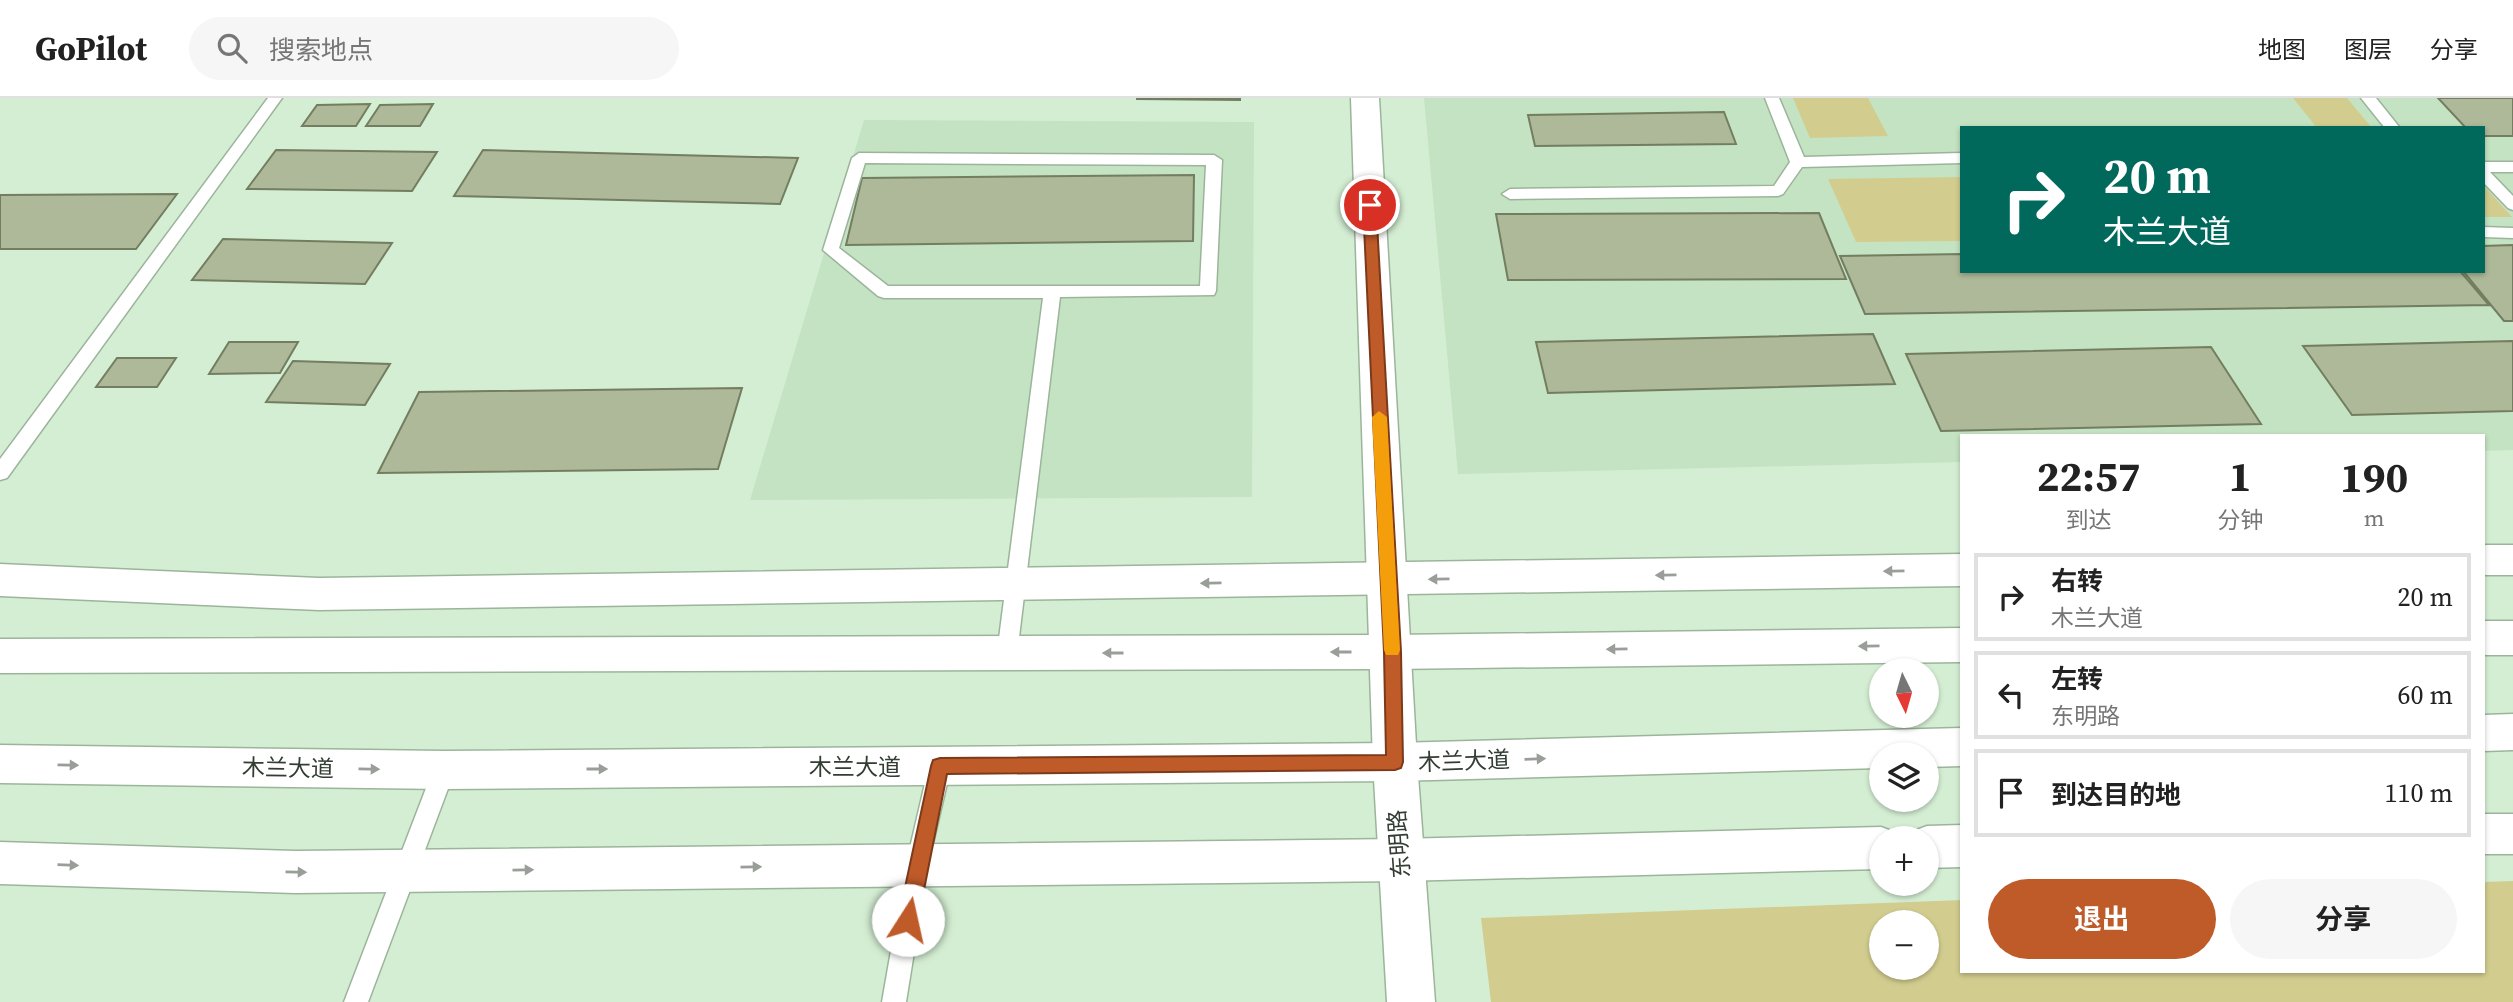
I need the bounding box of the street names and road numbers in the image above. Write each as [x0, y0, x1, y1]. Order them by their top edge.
street label: 木兰大道 [1417, 743, 1511, 779]
street label: 木兰大道 [242, 751, 334, 785]
street label: 木兰大道 [809, 751, 901, 783]
street label: 东明路 [1381, 808, 1417, 880]

